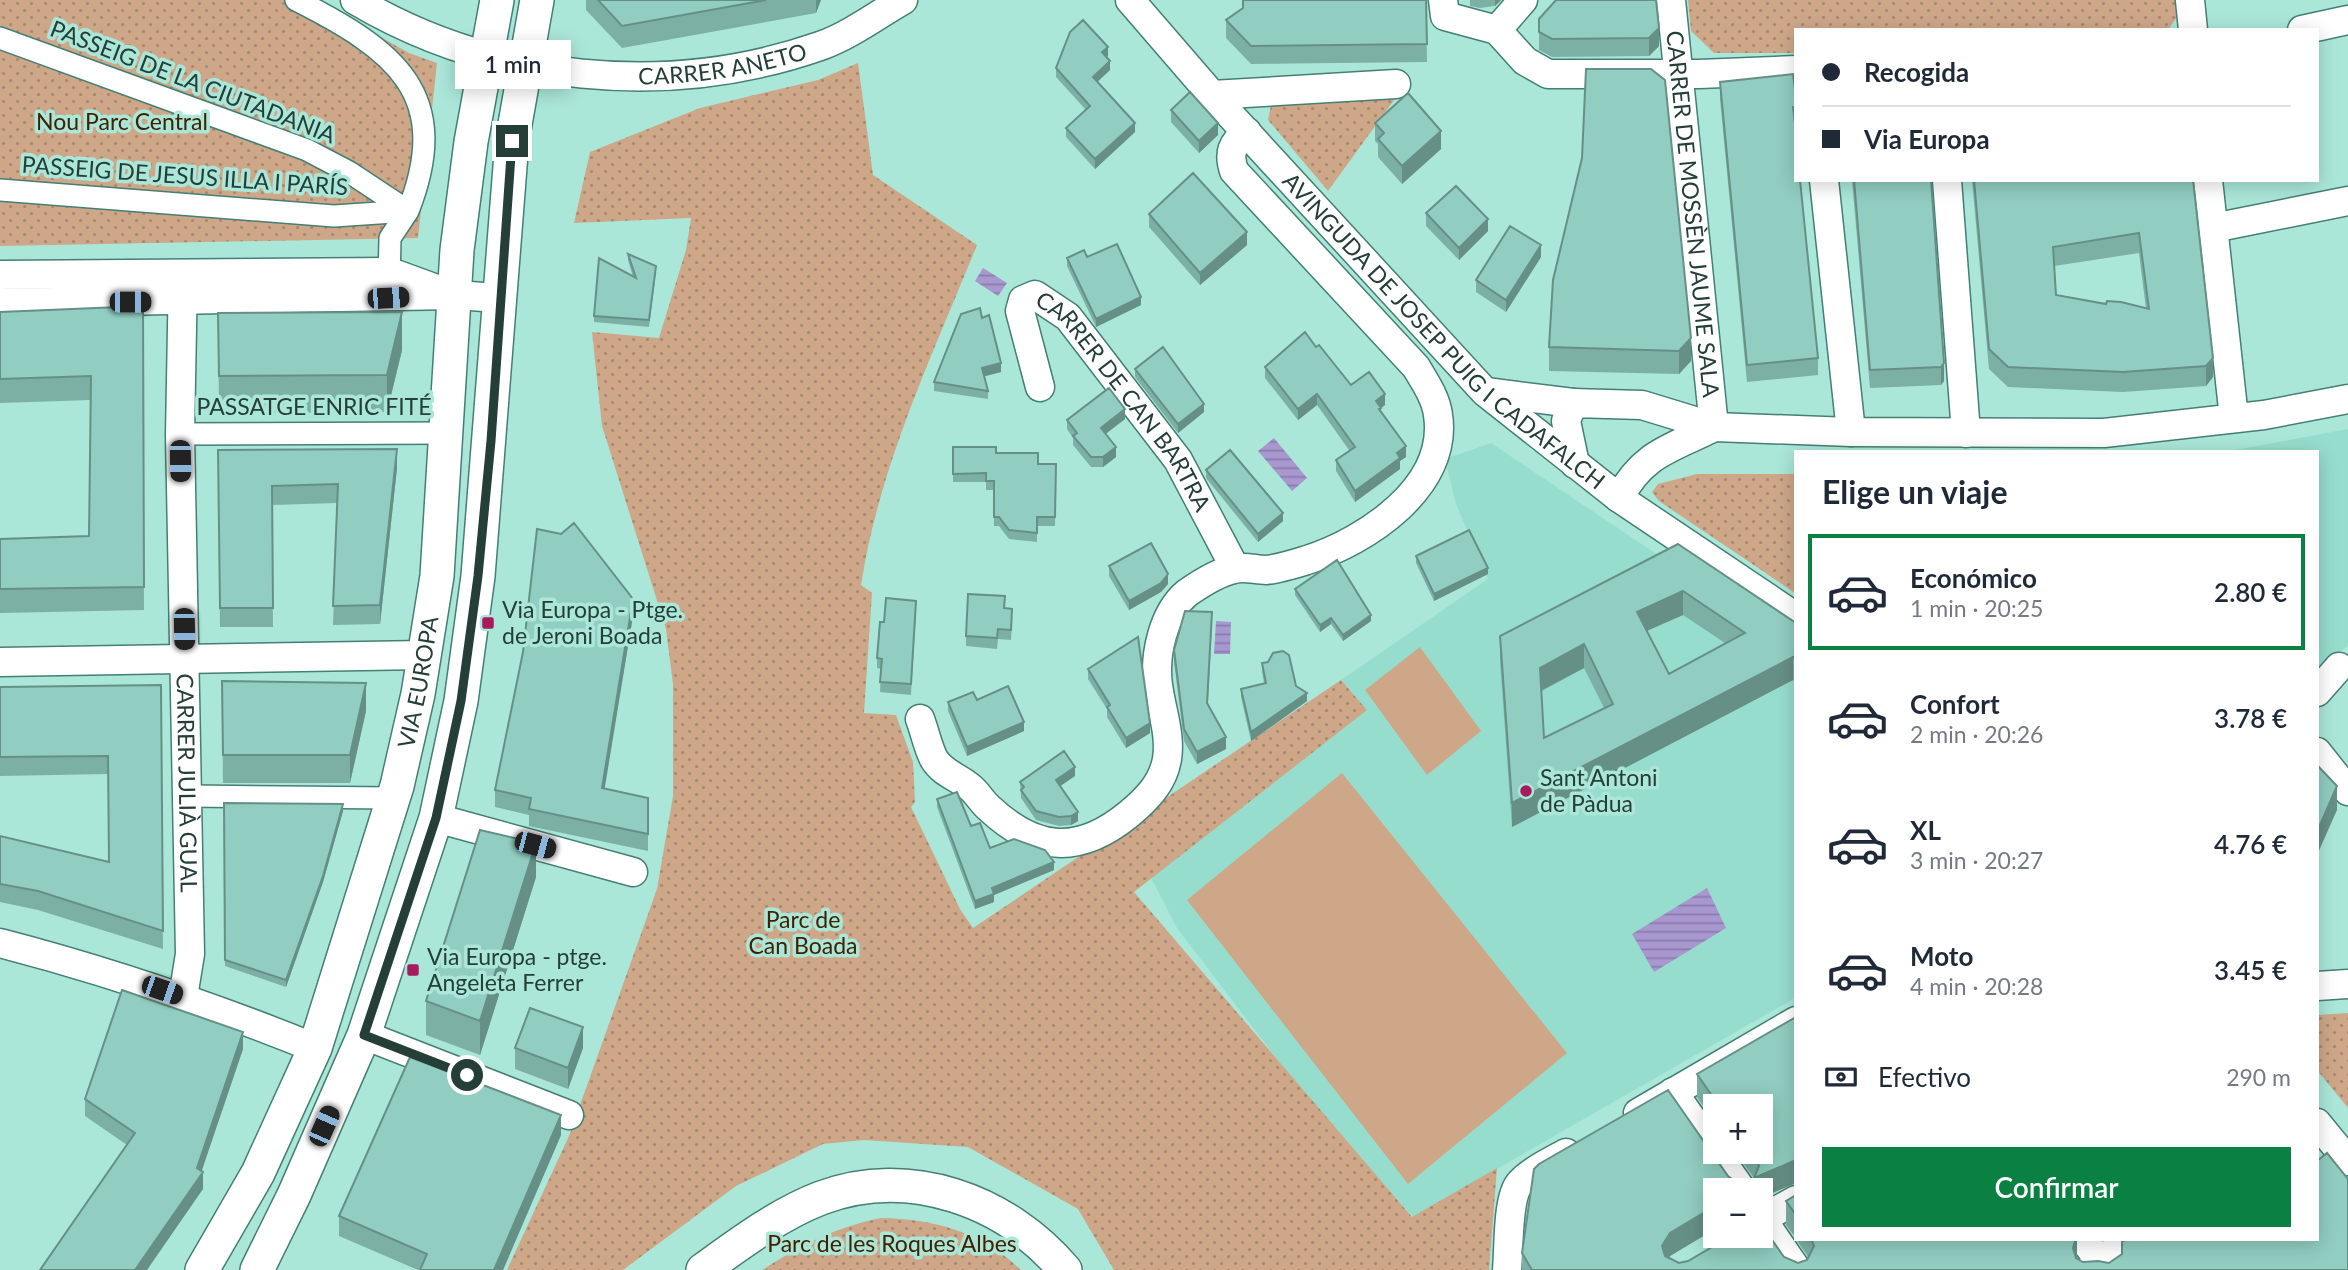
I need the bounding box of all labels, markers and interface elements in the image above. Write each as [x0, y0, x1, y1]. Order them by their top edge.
street label: PASSEIG DE LA CIUTADANIA [47, 14, 340, 149]
street label: CARRER DE MOSSÈN JAUME SALA [1661, 29, 1726, 399]
street label: CARRER ANETO [638, 36, 810, 89]
callout: 1 min [454, 40, 570, 88]
text: 1 min [485, 50, 541, 78]
text: Recogida [1864, 56, 1969, 88]
park label: Nou Parc Central [36, 107, 208, 135]
text: Via Europa [1864, 123, 1990, 155]
route end [496, 125, 528, 157]
street label: PASSEIG DE JESUS ILLA I PARÍS [21, 150, 349, 200]
street label: AVINGUDA DE JOSEP PUIG I CADAFALCH [1277, 166, 1611, 495]
street label: CARRER DE CAN BARTRA [1031, 285, 1218, 516]
car [367, 286, 410, 310]
car [110, 292, 152, 313]
street label: PASSATGE ENRIC FITÉ [197, 392, 431, 420]
car [170, 440, 191, 482]
text: Elige un viaje [1822, 472, 2007, 511]
icon: car [1826, 561, 1889, 624]
text: Económico [1910, 562, 2037, 594]
text: 2.80 € [2214, 576, 2287, 608]
text: 1 min · 20:25 [1910, 594, 2043, 622]
place label: Via Europa - Ptge. de Jeroni Boada [502, 595, 683, 649]
car [174, 608, 195, 650]
street label: VIA EUROPA [391, 614, 443, 751]
marker: Via Europa - Ptge. de Jeroni Boada [480, 615, 496, 631]
street label: CARRER JULIÀ GUAL [172, 673, 204, 893]
icon: car [1826, 687, 1889, 750]
text: Confort [1910, 688, 2000, 720]
text: 3.78 € [2214, 702, 2287, 734]
text: 2 min · 20:26 [1910, 720, 2043, 748]
place label: Sant Antoni de Pàdua [1540, 763, 1658, 817]
marker: Sant Antoni de Pàdua [1518, 783, 1534, 799]
icon: car [1826, 813, 1889, 876]
text: XL [1910, 814, 1941, 846]
text: 4.76 € [2214, 828, 2287, 860]
car [512, 829, 559, 861]
text: 3 min · 20:27 [1910, 846, 2043, 874]
park label: Parc de Can Boada [749, 905, 858, 959]
icon: car [1826, 939, 1889, 1002]
text: Moto [1910, 940, 1973, 972]
place label: Via Europa - ptge. Angeleta Ferrer [427, 942, 607, 996]
text: 3.45 € [2214, 954, 2287, 986]
marker: Via Europa - ptge. Angeleta Ferrer [405, 962, 421, 978]
text: 4 min · 20:28 [1910, 972, 2043, 1000]
car [139, 973, 186, 1007]
icon: cash [1822, 1058, 1860, 1096]
route start [451, 1059, 483, 1091]
text: Efectivo [1878, 1061, 1971, 1093]
text: 290 m [2226, 1063, 2291, 1091]
map controls [1703, 1094, 1773, 1248]
button: + [1703, 1094, 1773, 1164]
car [306, 1103, 343, 1149]
button: Confirmar [1822, 1147, 2291, 1227]
button: − [1703, 1178, 1773, 1248]
park label: Parc de les Roques Albes [767, 1229, 1017, 1257]

